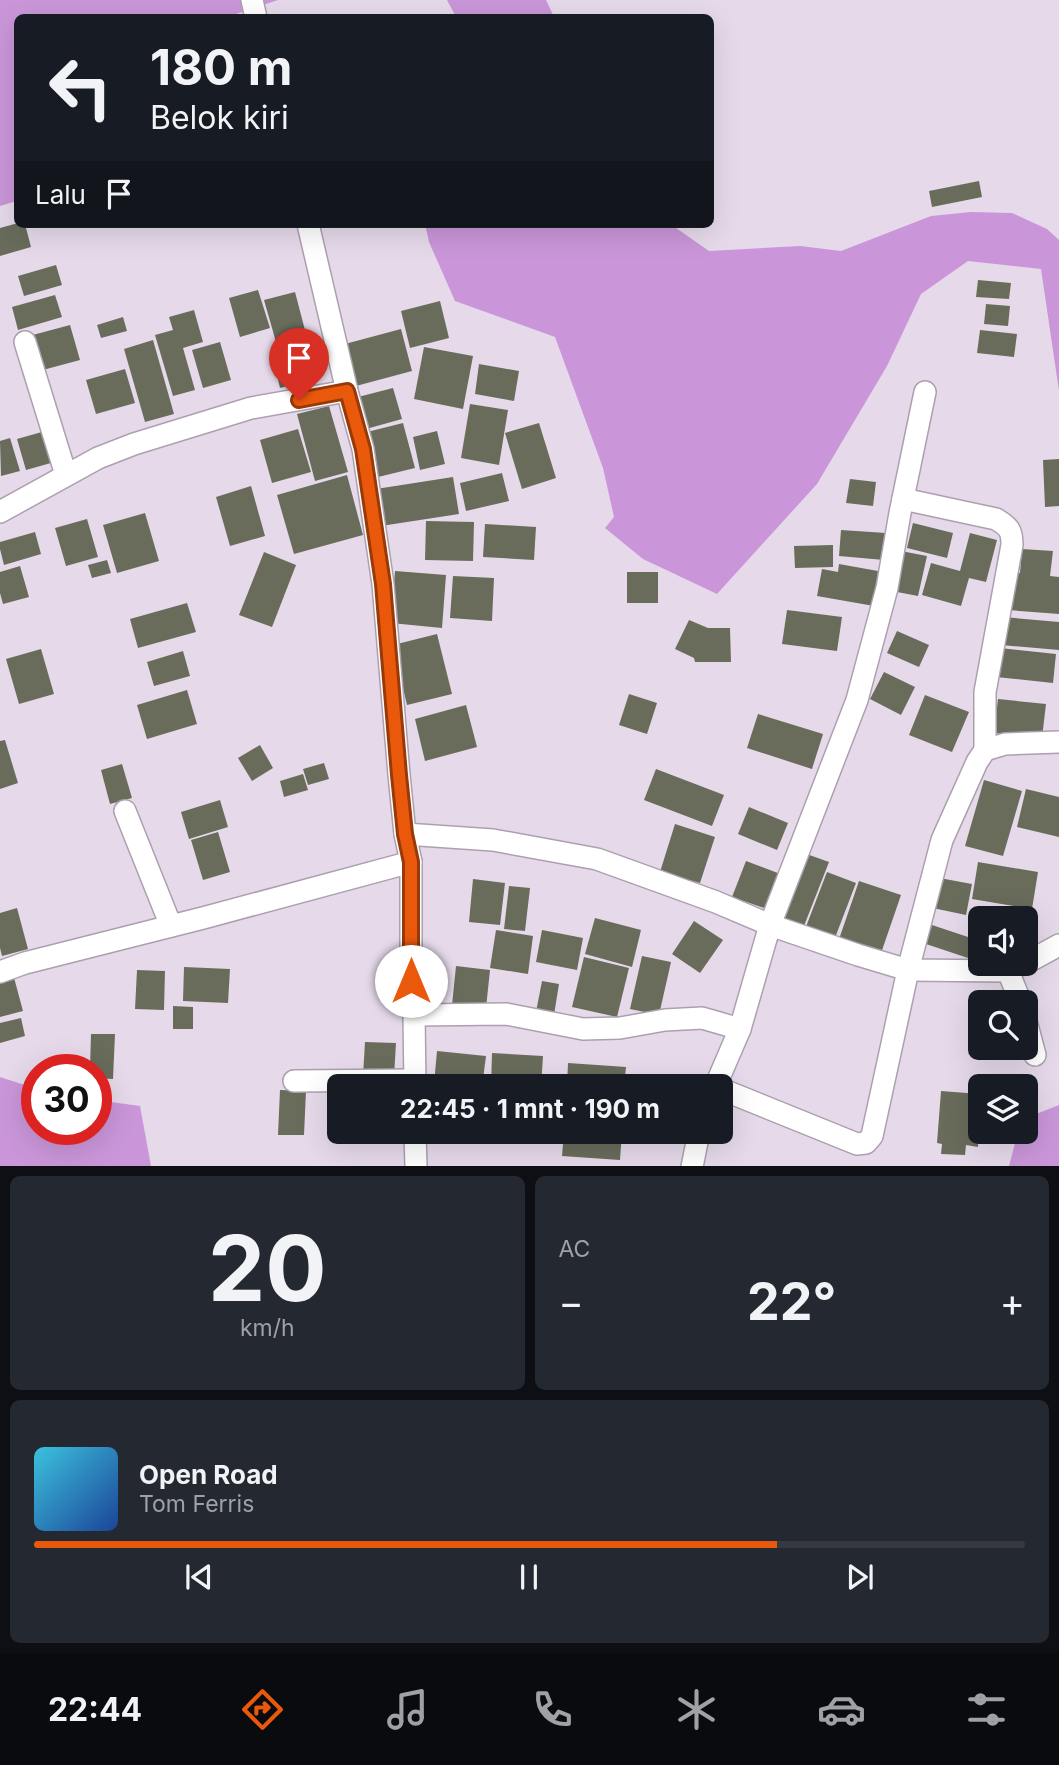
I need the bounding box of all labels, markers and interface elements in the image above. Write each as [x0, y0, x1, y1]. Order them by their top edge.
text: 180 m [150, 38, 292, 97]
icon: left [35, 42, 126, 133]
text: Belok kiri [150, 98, 289, 137]
icon: arrive [100, 175, 138, 213]
text: Lalu [35, 179, 86, 210]
pin [269, 328, 329, 400]
icon: arrive [280, 339, 318, 377]
map controls [968, 906, 1038, 1144]
button: sound [968, 906, 1038, 976]
position arrow [374, 944, 448, 1018]
button: search [968, 990, 1038, 1060]
speed limit sign: 30 [21, 1054, 112, 1145]
button: layers [968, 1074, 1038, 1144]
text: 22:45 · 1 mnt · 190 m [400, 1093, 660, 1124]
text: 20 [208, 1213, 327, 1323]
text: AC [559, 1235, 590, 1263]
text: 22° [747, 1270, 836, 1333]
text: − [559, 1279, 584, 1325]
text: + [1000, 1279, 1025, 1325]
text: km/h [240, 1314, 295, 1342]
text: Open Road [139, 1459, 278, 1490]
text: Tom Ferris [139, 1490, 254, 1518]
icon: previous [180, 1558, 218, 1596]
icon: pause [510, 1558, 548, 1596]
icon: next [841, 1558, 879, 1596]
icon: directions [238, 1685, 287, 1734]
icon: music [383, 1685, 432, 1734]
icon: phone [528, 1685, 577, 1734]
icon: climate [672, 1685, 721, 1734]
icon: car [817, 1685, 866, 1734]
icon: filters [962, 1685, 1011, 1734]
text: 22:44 [48, 1690, 142, 1729]

